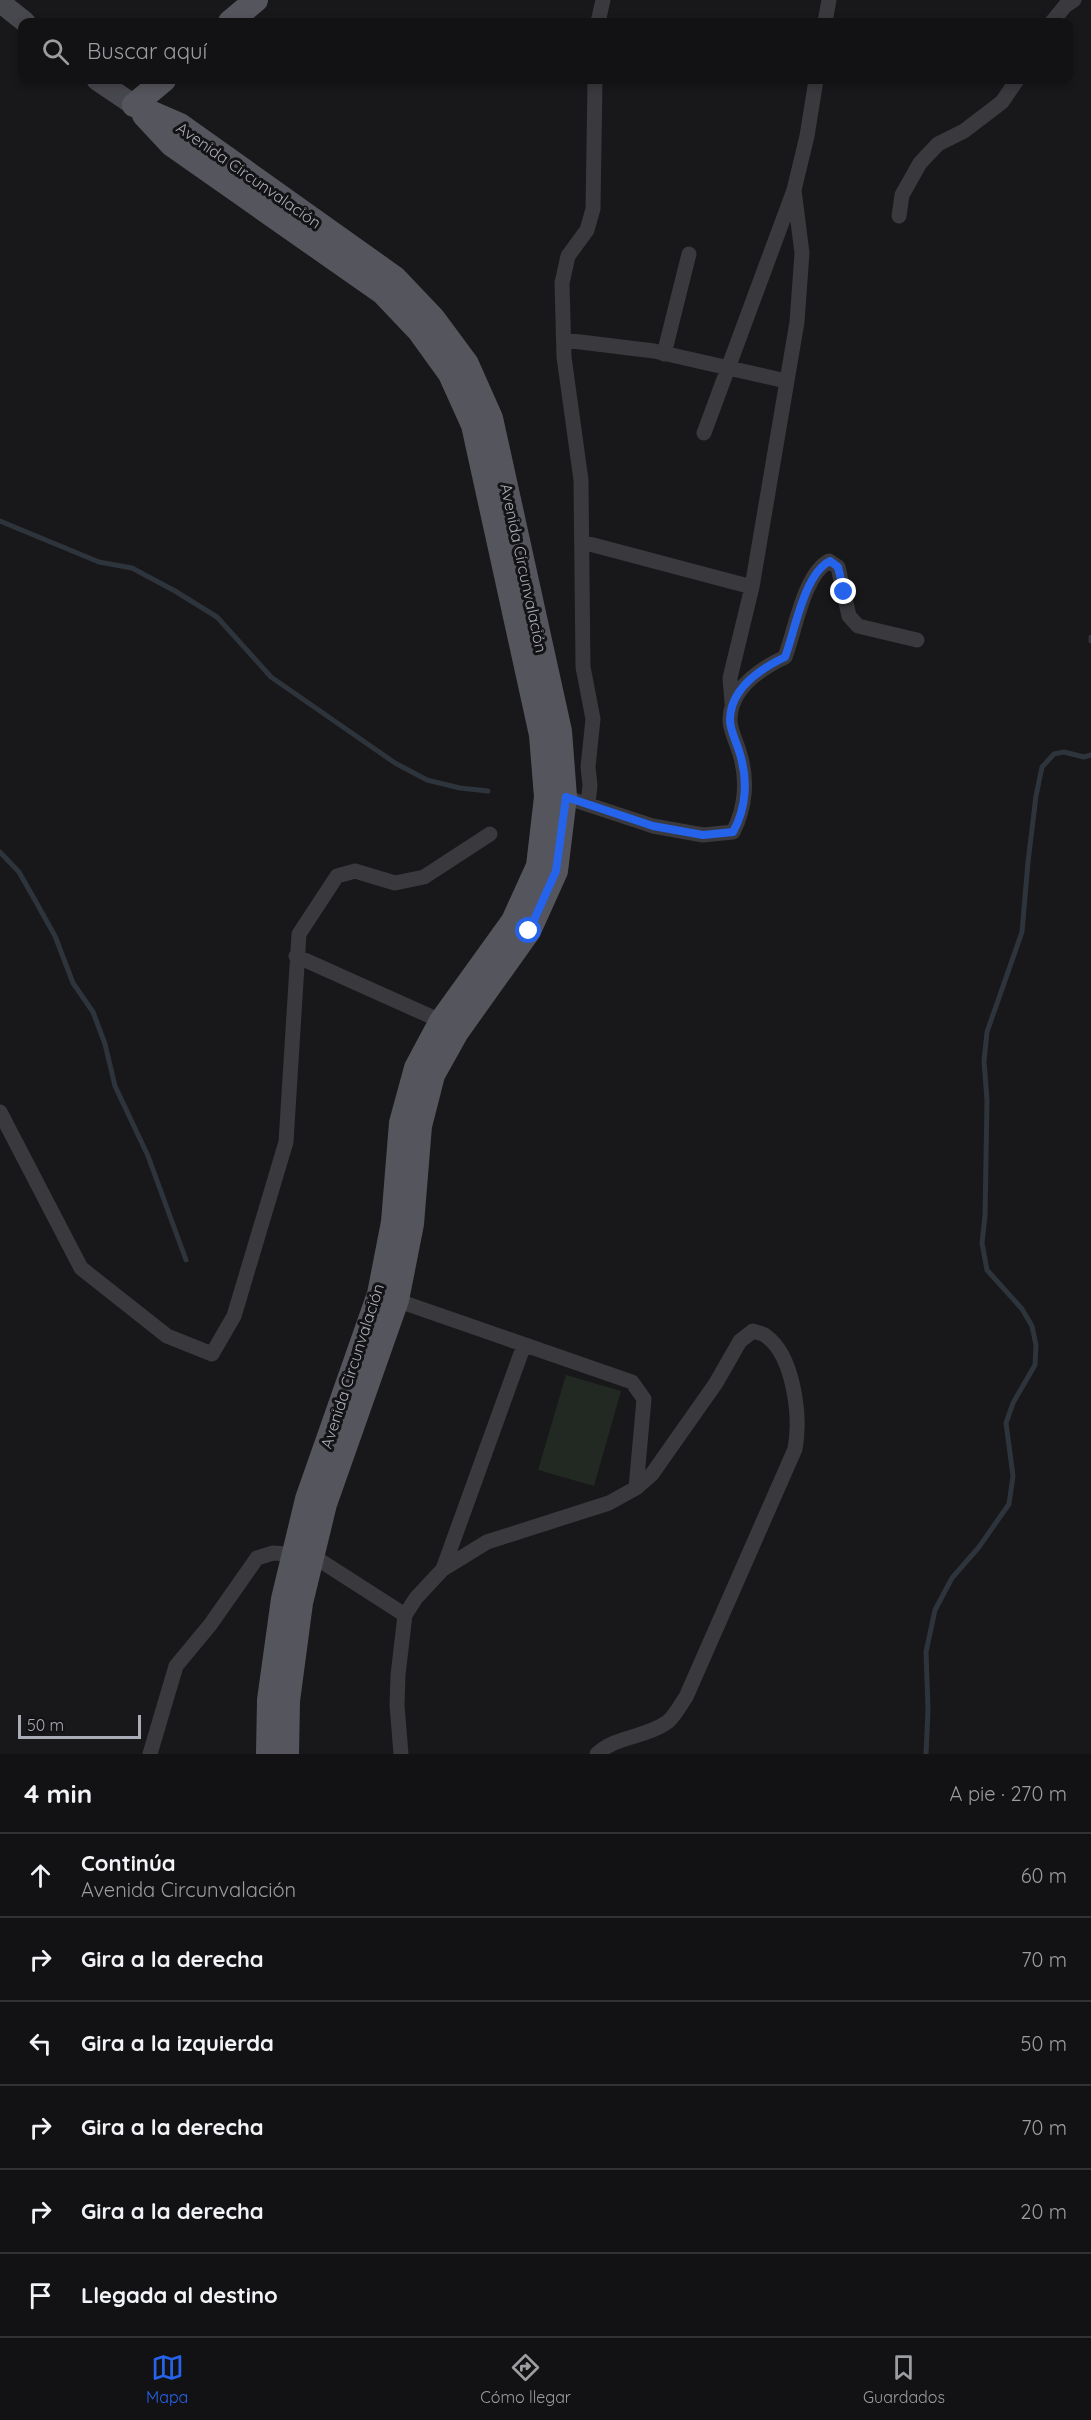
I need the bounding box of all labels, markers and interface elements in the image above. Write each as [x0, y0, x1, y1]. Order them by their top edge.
search box [18, 18, 1073, 84]
icon: search [39, 35, 72, 68]
text: Buscar aquí [87, 37, 207, 65]
street label: Avenida Circunvalación [173, 117, 325, 233]
street label: Avenida Circunvalación [496, 482, 552, 654]
route end [830, 578, 856, 604]
route start [515, 917, 541, 943]
street label: Avenida Circunvalación [316, 1281, 388, 1451]
scale bar [18, 1712, 141, 1740]
text: 50 m [27, 1715, 64, 1735]
text: 4 min [24, 1777, 92, 1810]
text: A pie · 270 m [950, 1781, 1067, 1806]
text: Continúa [81, 1849, 176, 1877]
icon: ahead [24, 1859, 57, 1892]
text: 60 m [1021, 1863, 1067, 1888]
text: Avenida Circunvalación [81, 1877, 296, 1902]
icon: right [24, 1943, 57, 1976]
text: Gira a la derecha [81, 1945, 264, 1973]
text: 70 m [1021, 1947, 1067, 1972]
icon: left [24, 2027, 57, 2060]
text: Gira a la izquierda [81, 2029, 274, 2057]
text: 50 m [1021, 2031, 1067, 2056]
icon: right [24, 2111, 57, 2144]
text: Gira a la derecha [81, 2113, 264, 2141]
text: 70 m [1021, 2115, 1067, 2140]
icon: right [24, 2195, 57, 2228]
text: Gira a la derecha [81, 2197, 264, 2225]
text: 20 m [1020, 2199, 1067, 2224]
icon: arrive [24, 2279, 57, 2312]
text: Llegada al destino [81, 2281, 278, 2309]
tab: Mapa [146, 2351, 188, 2407]
tab: Cómo llegar [480, 2351, 571, 2407]
tab: Guardados [863, 2351, 945, 2407]

